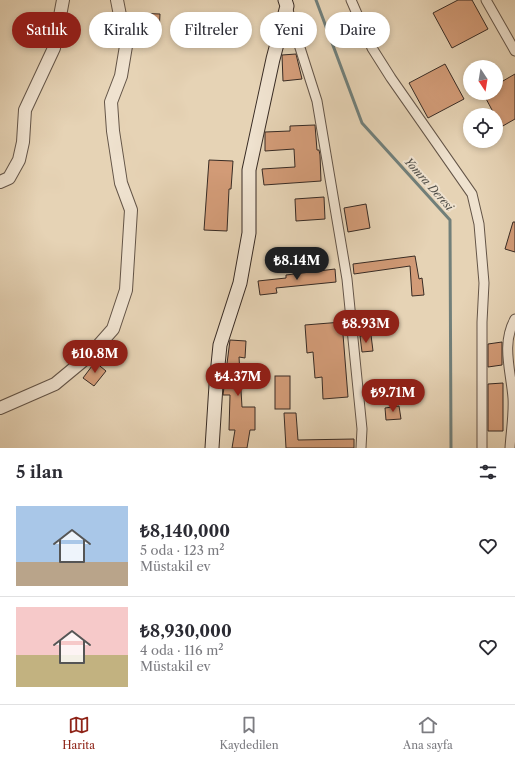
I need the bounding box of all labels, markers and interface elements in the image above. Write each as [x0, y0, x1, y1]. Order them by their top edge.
chip: Satılık [12, 12, 81, 48]
chip: Kiralık [89, 12, 162, 48]
chip: Filtreler [170, 12, 252, 48]
chip: Yeni [260, 12, 317, 48]
chip: Daire [325, 12, 390, 48]
north arrow [463, 60, 503, 100]
map controls [463, 60, 503, 148]
button: locate [463, 108, 503, 148]
water label: Yomra Deresi [401, 154, 457, 214]
pin: ₺8.14M [264, 247, 330, 281]
text: ₺8.14M [274, 252, 320, 268]
pin: ₺8.93M [333, 310, 399, 344]
text: ₺8.93M [342, 315, 390, 331]
pin: ₺10.8M [62, 340, 128, 374]
text: ₺10.8M [72, 345, 118, 361]
pin: ₺4.37M [205, 363, 271, 397]
text: ₺4.37M [215, 368, 261, 384]
pin: ₺9.71M [360, 379, 426, 413]
text: ₺9.71M [371, 384, 415, 400]
icon: filters [477, 461, 499, 483]
text: 5 ilan [16, 462, 63, 482]
text: ₺8,140,000 [140, 521, 230, 541]
icon: home [48, 522, 96, 570]
icon: heart [477, 535, 499, 557]
text: 5 oda · 123 m² [140, 542, 225, 558]
text: Müstakil ev [140, 558, 211, 574]
text: ₺8,930,000 [140, 621, 232, 641]
icon: home [48, 623, 96, 671]
icon: heart [477, 636, 499, 658]
text: 4 oda · 116 m² [140, 642, 224, 658]
text: Müstakil ev [140, 658, 211, 674]
tab: Harita [62, 714, 95, 752]
tab: Kaydedilen [219, 714, 279, 752]
tab: Ana sayfa [403, 714, 453, 752]

